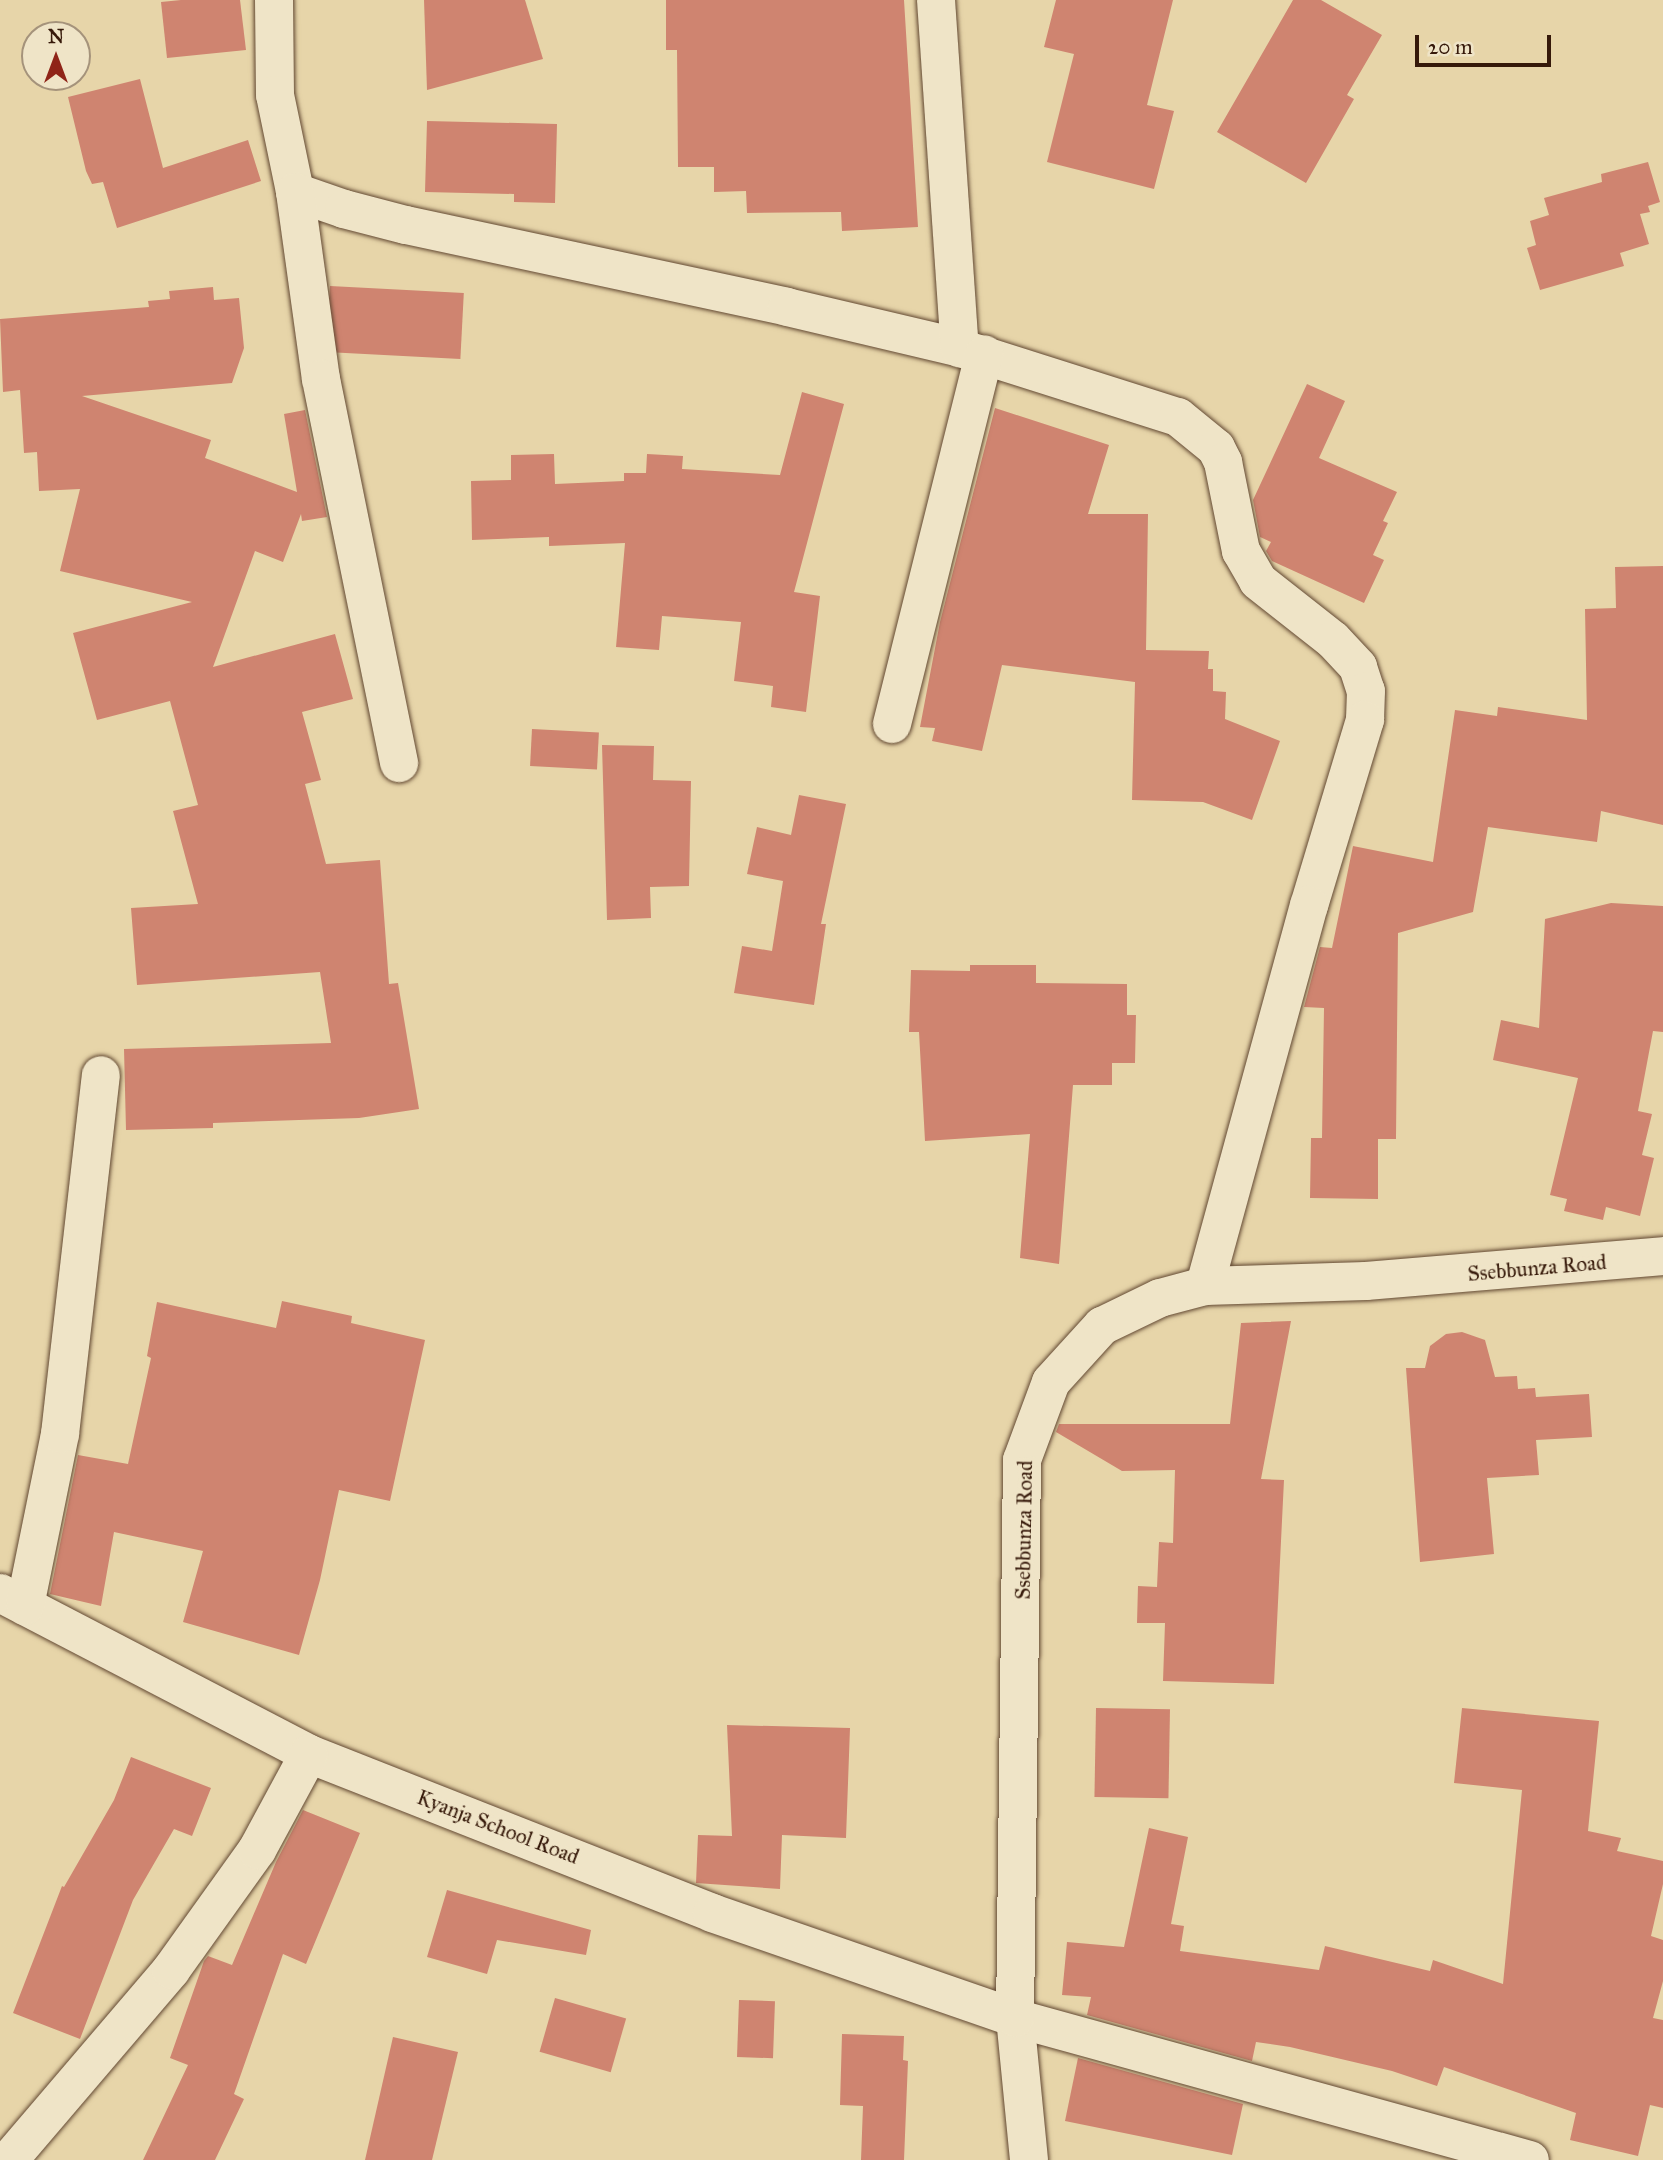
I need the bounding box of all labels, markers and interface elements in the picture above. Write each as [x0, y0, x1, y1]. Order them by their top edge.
north arrow [21, 21, 91, 91]
scale bar [1418, 21, 1554, 65]
text: N [48, 25, 64, 48]
text: 20 m [1428, 34, 1473, 60]
street label: Ssebbunza Road [1467, 1249, 1607, 1287]
street label: Ssebbunza Road [1010, 1460, 1038, 1600]
street label: Kyanja School Road [413, 1785, 583, 1869]

